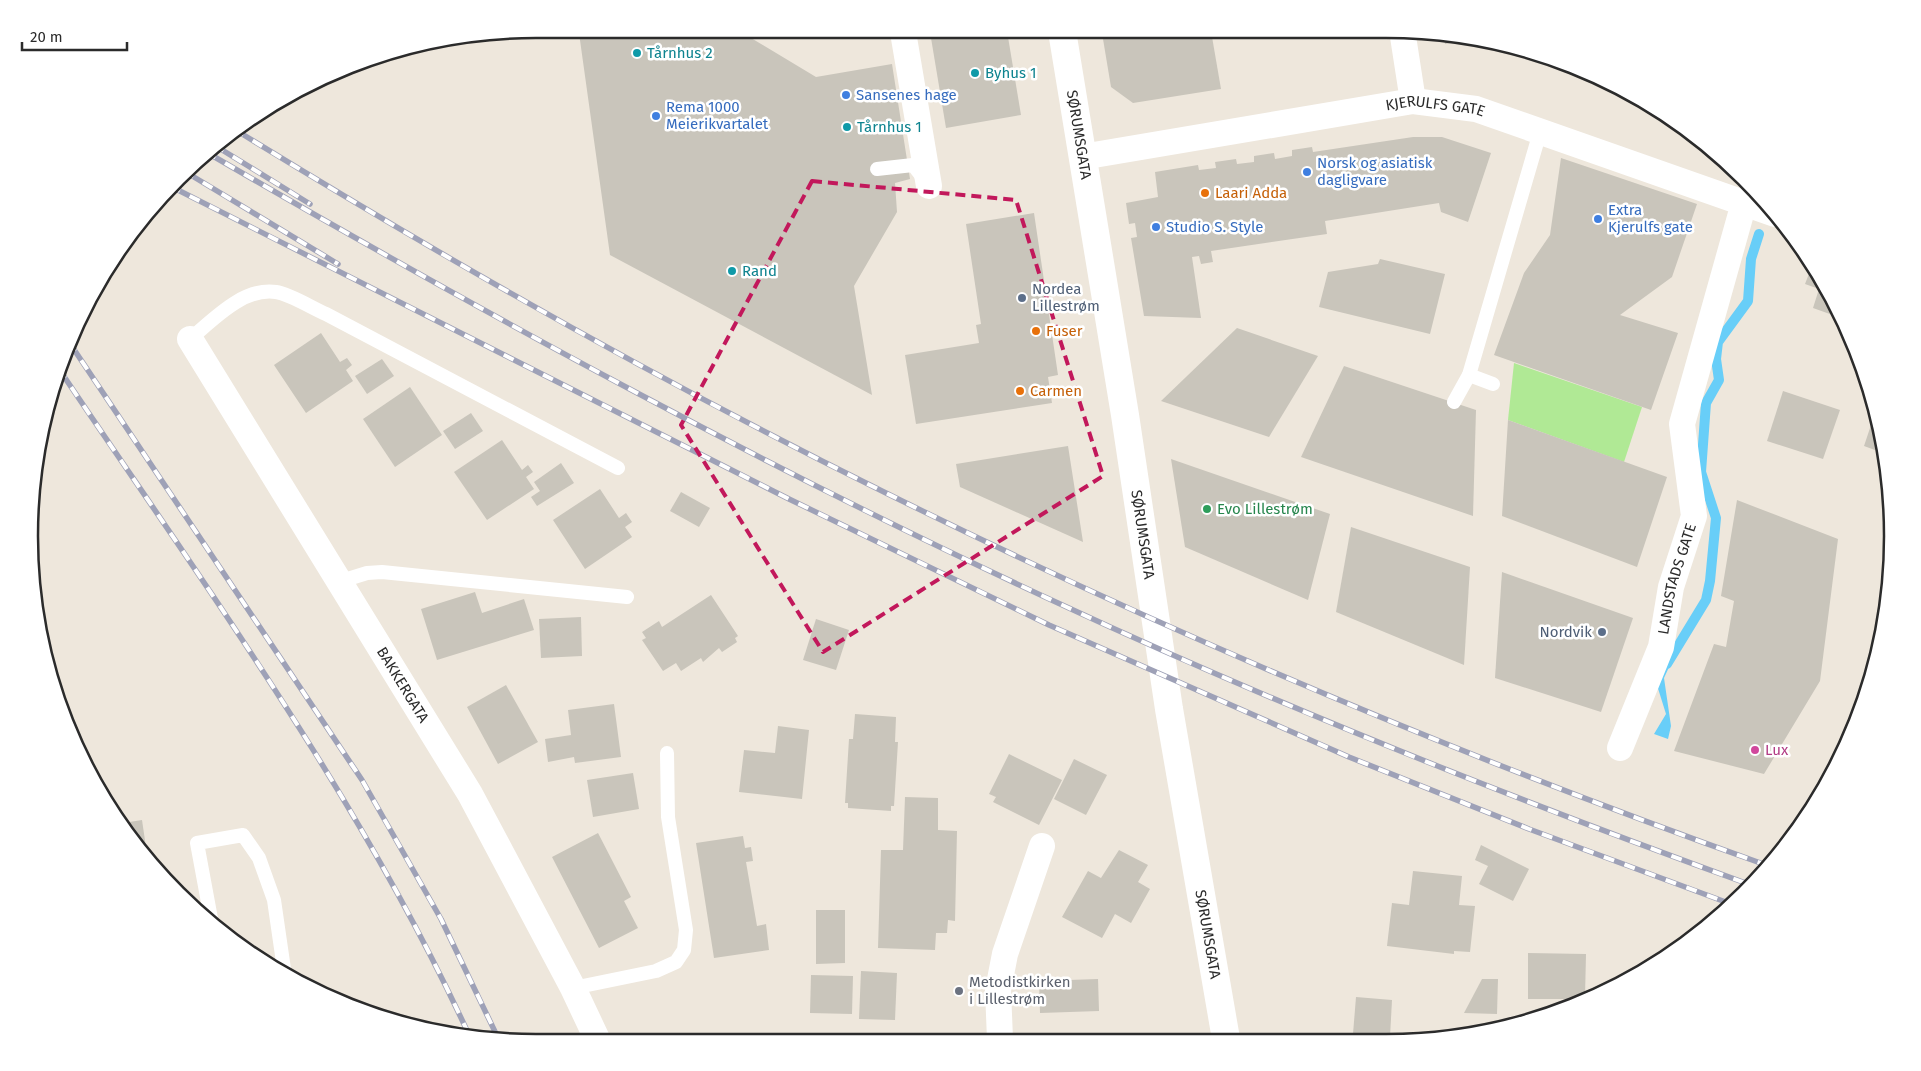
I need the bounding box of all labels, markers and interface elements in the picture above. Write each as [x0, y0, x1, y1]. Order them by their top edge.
scale bar [22, 20, 128, 52]
text: 20 m [30, 28, 63, 46]
place label: Tårnhus 2 [647, 44, 713, 62]
marker: Tårnhus 2 [631, 47, 643, 59]
place label: Byhus 1 [985, 64, 1037, 82]
marker: Byhus 1 [969, 67, 981, 79]
place label: Sansenes hage [856, 86, 957, 104]
marker: Sansenes hage [840, 89, 852, 101]
street label: SØRUMSGATA [1063, 89, 1095, 181]
street label: KJERULFS GATE [1384, 92, 1487, 120]
place label: Rema 1000 Meierikvartalet [666, 98, 769, 133]
marker: Rema 1000 Meierikvartalet [650, 110, 662, 122]
place label: Tårnhus 1 [857, 118, 922, 136]
marker: Tårnhus 1 [841, 121, 853, 133]
place label: Norsk og asiatisk dagligvare [1317, 154, 1433, 189]
marker: Norsk og asiatisk dagligvare [1301, 166, 1313, 178]
place label: Laari Adda [1215, 184, 1287, 202]
marker: Laari Adda [1199, 187, 1211, 199]
place label: Extra Kjerulfs gate [1608, 201, 1693, 236]
marker: Extra Kjerulfs gate [1592, 213, 1604, 225]
place label: Studio S. Style [1166, 218, 1263, 236]
marker: Studio S. Style [1150, 221, 1162, 233]
place label: Rand [742, 262, 777, 280]
marker: Rand [726, 265, 738, 277]
place label: Nordea Lillestrøm [1032, 280, 1100, 315]
marker: Nordea Lillestrøm [1016, 292, 1028, 304]
place label: Fuser [1046, 322, 1083, 340]
marker: Fuser [1030, 325, 1042, 337]
place label: Carmen [1030, 382, 1082, 400]
marker: Carmen [1014, 385, 1026, 397]
street label: SØRUMSGATA [1127, 489, 1159, 581]
place label: Evo Lillestrøm [1217, 500, 1313, 518]
marker: Evo Lillestrøm [1201, 503, 1213, 515]
street label: LANDSTADS GATE [1654, 521, 1700, 636]
place label: Nordvik [1539, 623, 1592, 641]
marker: Nordvik [1596, 626, 1608, 638]
street label: BAKKERGATA [373, 644, 433, 726]
place label: Lux [1765, 741, 1789, 759]
marker: Lux [1749, 744, 1761, 756]
street label: SØRUMSGATA [1191, 888, 1225, 981]
place label: Metodistkirken i Lillestrøm [969, 973, 1071, 1008]
marker: Metodistkirken i Lillestrøm [953, 985, 965, 997]

